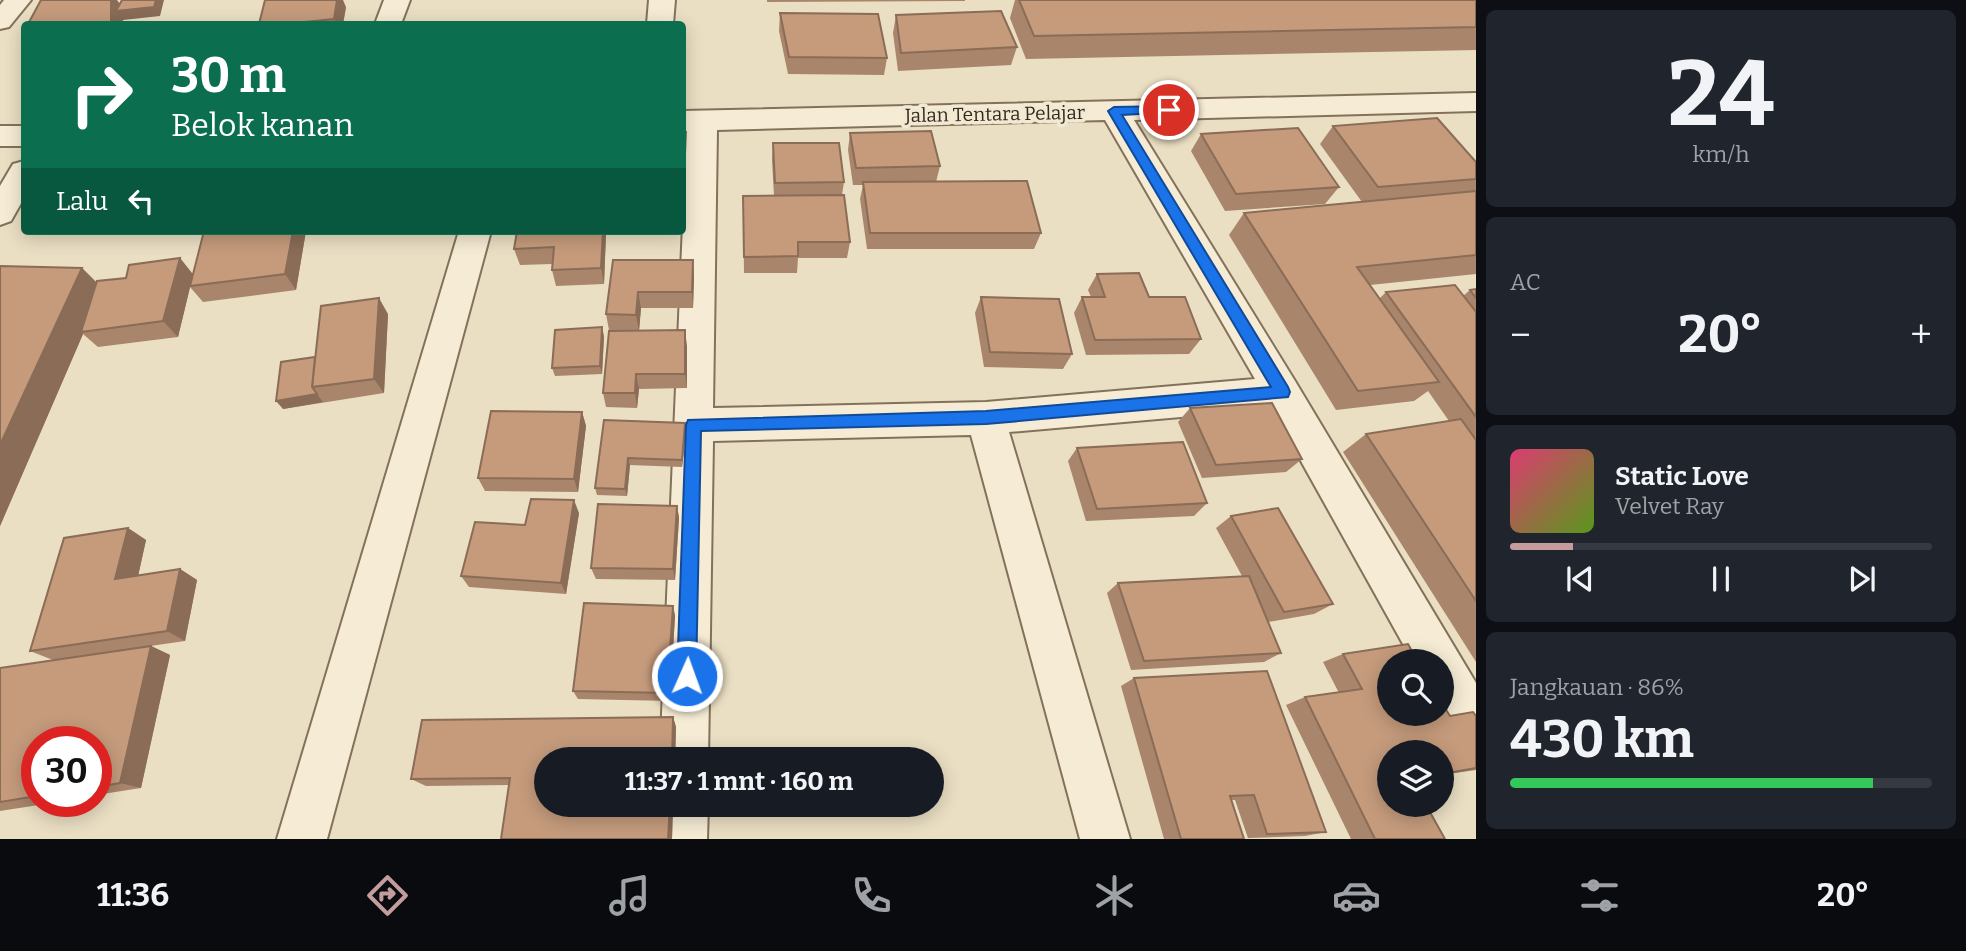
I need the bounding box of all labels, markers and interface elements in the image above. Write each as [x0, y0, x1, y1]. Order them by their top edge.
text: 24 [1668, 40, 1774, 149]
text: 30 m [171, 46, 286, 105]
icon: right [56, 49, 147, 140]
pin [1139, 80, 1199, 140]
icon: arrive [1150, 91, 1188, 129]
street label: Jalan Tentara Pelajar [904, 101, 1086, 127]
text: Belok kanan [171, 106, 354, 144]
text: km/h [1693, 140, 1749, 168]
icon: left [122, 182, 160, 220]
text: Lalu [56, 186, 108, 217]
text: AC [1510, 268, 1541, 296]
text: 20° [1678, 303, 1763, 366]
text: − [1510, 312, 1531, 358]
text: + [1910, 312, 1932, 358]
text: Static Love [1615, 461, 1749, 492]
text: Velvet Ray [1615, 492, 1724, 520]
icon: previous [1561, 560, 1599, 598]
icon: pause [1702, 560, 1740, 598]
icon: next [1843, 560, 1881, 598]
position arrow [650, 639, 724, 713]
map controls [1377, 649, 1454, 817]
button: search [1377, 649, 1454, 726]
text: Jangkauan · 86% [1510, 673, 1684, 701]
text: 430 km [1510, 708, 1694, 771]
speed limit sign: 30 [21, 726, 112, 817]
button: layers [1377, 740, 1454, 817]
text: 11:37 · 1 mnt · 160 m [625, 766, 853, 797]
icon: directions [363, 871, 412, 920]
icon: music [605, 871, 654, 920]
icon: phone [847, 871, 896, 920]
icon: climate [1090, 871, 1139, 920]
icon: car [1332, 871, 1381, 920]
icon: filters [1575, 871, 1624, 920]
text: 11:36 [97, 876, 169, 914]
text: 20° [1817, 876, 1869, 914]

